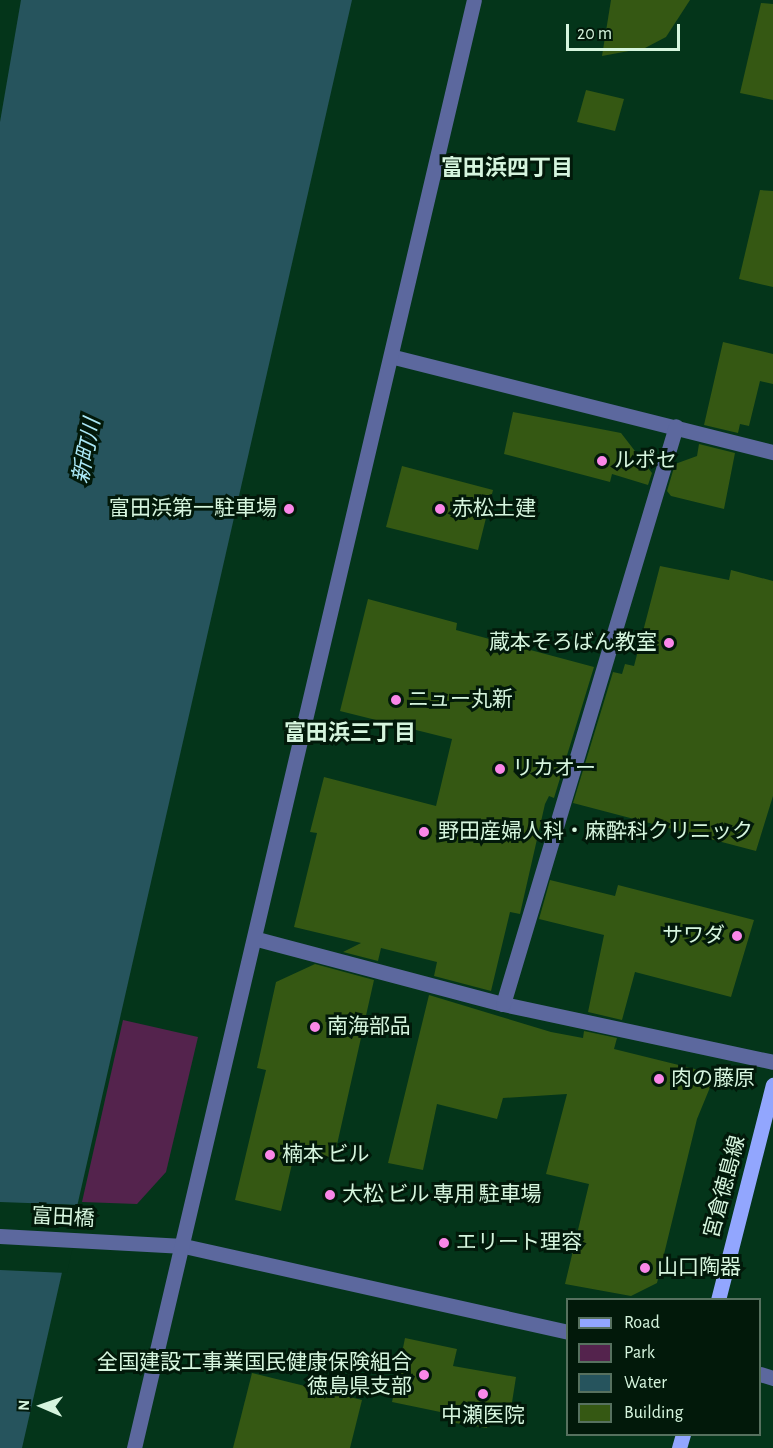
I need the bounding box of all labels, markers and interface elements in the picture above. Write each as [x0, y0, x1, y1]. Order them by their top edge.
scale bar [569, 12, 683, 50]
text: 20 m [577, 25, 612, 43]
district label: 富田浜四丁目 [441, 156, 573, 182]
water label: 新町川 [68, 416, 106, 486]
place label: ルポセ [614, 448, 677, 474]
marker: ルポセ [595, 454, 609, 468]
place label: 富田浜第一駐車場 [109, 496, 277, 522]
place label: 赤松土建 [452, 496, 536, 522]
marker: 富田浜第一駐車場 [282, 502, 296, 516]
marker: 赤松土建 [433, 502, 447, 516]
place label: 蔵本そろばん教室 [489, 630, 657, 656]
marker: 蔵本そろばん教室 [662, 636, 676, 650]
place label: ニュー丸新 [408, 687, 513, 713]
marker: ニュー丸新 [389, 693, 403, 707]
district label: 富田浜三丁目 [284, 721, 416, 747]
place label: リカオー [512, 756, 596, 782]
marker: リカオー [493, 762, 507, 776]
place label: 野田産婦人科・麻酔科クリニック [438, 819, 753, 845]
marker: 野田産婦人科・麻酔科クリニック [415, 823, 433, 841]
place label: サワダ [662, 923, 725, 949]
marker: サワダ [730, 929, 744, 943]
place label: 南海部品 [327, 1014, 411, 1040]
marker: 南海部品 [308, 1020, 322, 1034]
place label: 肉の藤原 [671, 1066, 755, 1092]
marker: 肉の藤原 [652, 1072, 666, 1086]
street label: 宮倉徳島線 [699, 1133, 751, 1241]
place label: 楠本 ビル [282, 1142, 369, 1168]
marker: 楠本 ビル [263, 1148, 277, 1162]
place label: 大松 ビル 専用 駐車場 [342, 1182, 541, 1208]
marker: 大松 ビル 専用 駐車場 [323, 1188, 337, 1202]
street label: 富田橋 [31, 1204, 95, 1232]
place label: エリート理容 [456, 1230, 582, 1256]
marker: エリート理容 [437, 1236, 451, 1250]
place label: 山口陶器 [657, 1255, 741, 1281]
marker: 山口陶器 [638, 1261, 652, 1275]
legend [566, 1298, 761, 1436]
text: Road [624, 1314, 660, 1332]
text: Park [624, 1344, 655, 1362]
place label: 全国建設工事業国民健康保険組合 徳島県支部 [97, 1350, 412, 1400]
marker: 全国建設工事業国民健康保険組合 徳島県支部 [417, 1368, 431, 1382]
text: Water [624, 1374, 667, 1392]
north arrow [12, 1376, 72, 1436]
marker: 中瀬医院 [476, 1387, 490, 1401]
text: N [16, 1400, 32, 1411]
place label: 中瀬医院 [441, 1403, 525, 1429]
text: Building [624, 1404, 683, 1422]

